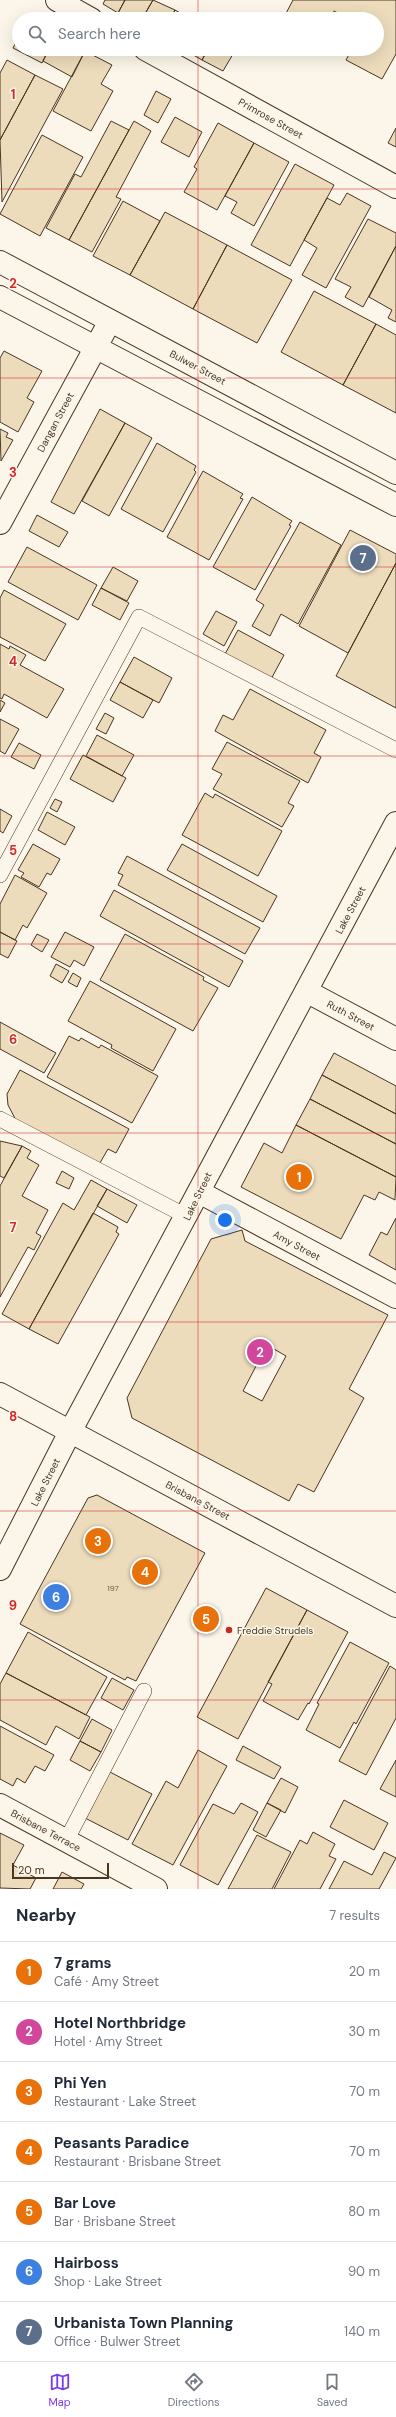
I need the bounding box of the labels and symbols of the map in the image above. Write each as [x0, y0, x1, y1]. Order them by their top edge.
text: 1 [11, 86, 15, 103]
street label: Primrose Street [236, 95, 305, 142]
text: 2 [9, 275, 17, 292]
street label: Bulwer Street [167, 347, 228, 388]
street label: Dangan Street [34, 390, 77, 454]
text: 3 [9, 464, 17, 481]
pin: 7 [350, 543, 376, 573]
text: 4 [9, 653, 17, 670]
text: 5 [9, 842, 17, 859]
street label: Lake Street [332, 884, 368, 936]
street label: Ruth Street [325, 997, 377, 1034]
text: 6 [9, 1031, 17, 1048]
pin: 1 [286, 1162, 312, 1192]
street label: Lake Street [180, 1170, 215, 1222]
your location [215, 1210, 235, 1230]
text: 7 [10, 1219, 17, 1236]
street label: Amy Street [271, 1228, 323, 1263]
pin: 2 [247, 1337, 273, 1367]
text: 8 [9, 1408, 17, 1425]
street label: Lake Street [28, 1456, 63, 1508]
street label: Brisbane Street [163, 1478, 232, 1523]
pin: 3 [85, 1526, 111, 1556]
pin: 4 [132, 1557, 158, 1587]
pin: 6 [43, 1582, 69, 1612]
house number: 197 [107, 1583, 119, 1593]
text: 9 [9, 1597, 17, 1614]
pin: 5 [193, 1604, 219, 1634]
place label: Freddie Strudels [237, 1624, 313, 1637]
marker: Freddie Strudels [224, 1625, 234, 1635]
street label: Brisbane Terrace [8, 1806, 83, 1855]
scale bar [12, 1861, 109, 1880]

